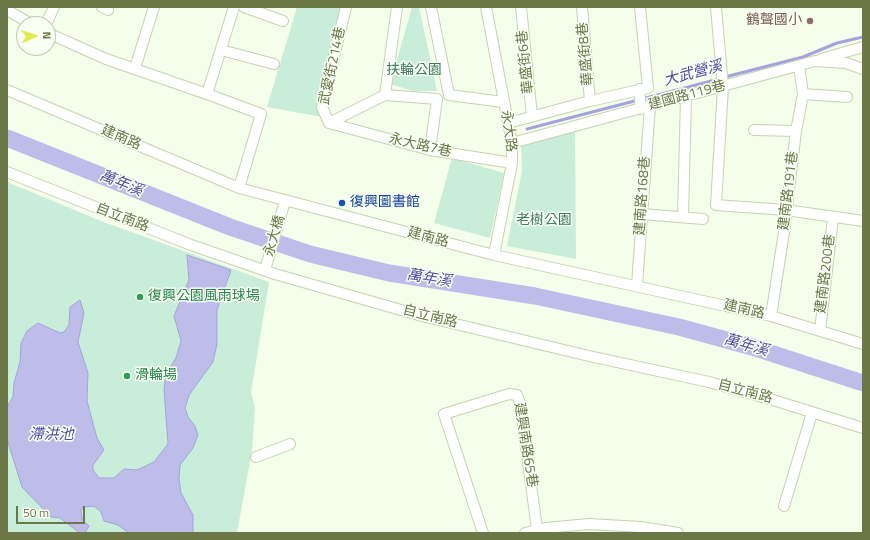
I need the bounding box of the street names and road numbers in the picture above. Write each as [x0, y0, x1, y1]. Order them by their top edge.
street label: 華盛街8巷 [575, 21, 597, 87]
street label: 武愛街214巷 [317, 25, 349, 107]
street label: 華盛街6巷 [514, 29, 538, 95]
street label: 建國路119巷 [646, 78, 728, 114]
street label: 永大路 [497, 109, 519, 153]
street label: 建南路 [98, 122, 144, 154]
street label: 永大路7巷 [387, 131, 453, 161]
street label: 建南路191巷 [776, 151, 802, 231]
street label: 建南路168巷 [632, 156, 654, 236]
street label: 自立南路 [93, 200, 151, 236]
street label: 永大橋 [261, 213, 289, 259]
street label: 建南路 [406, 224, 450, 252]
street label: 建南路200巷 [813, 234, 839, 314]
street label: 建南路 [722, 297, 766, 323]
street label: 自立南路 [401, 302, 459, 332]
street label: 自立南路 [716, 377, 774, 407]
street label: 建興南路65巷 [510, 401, 540, 489]

